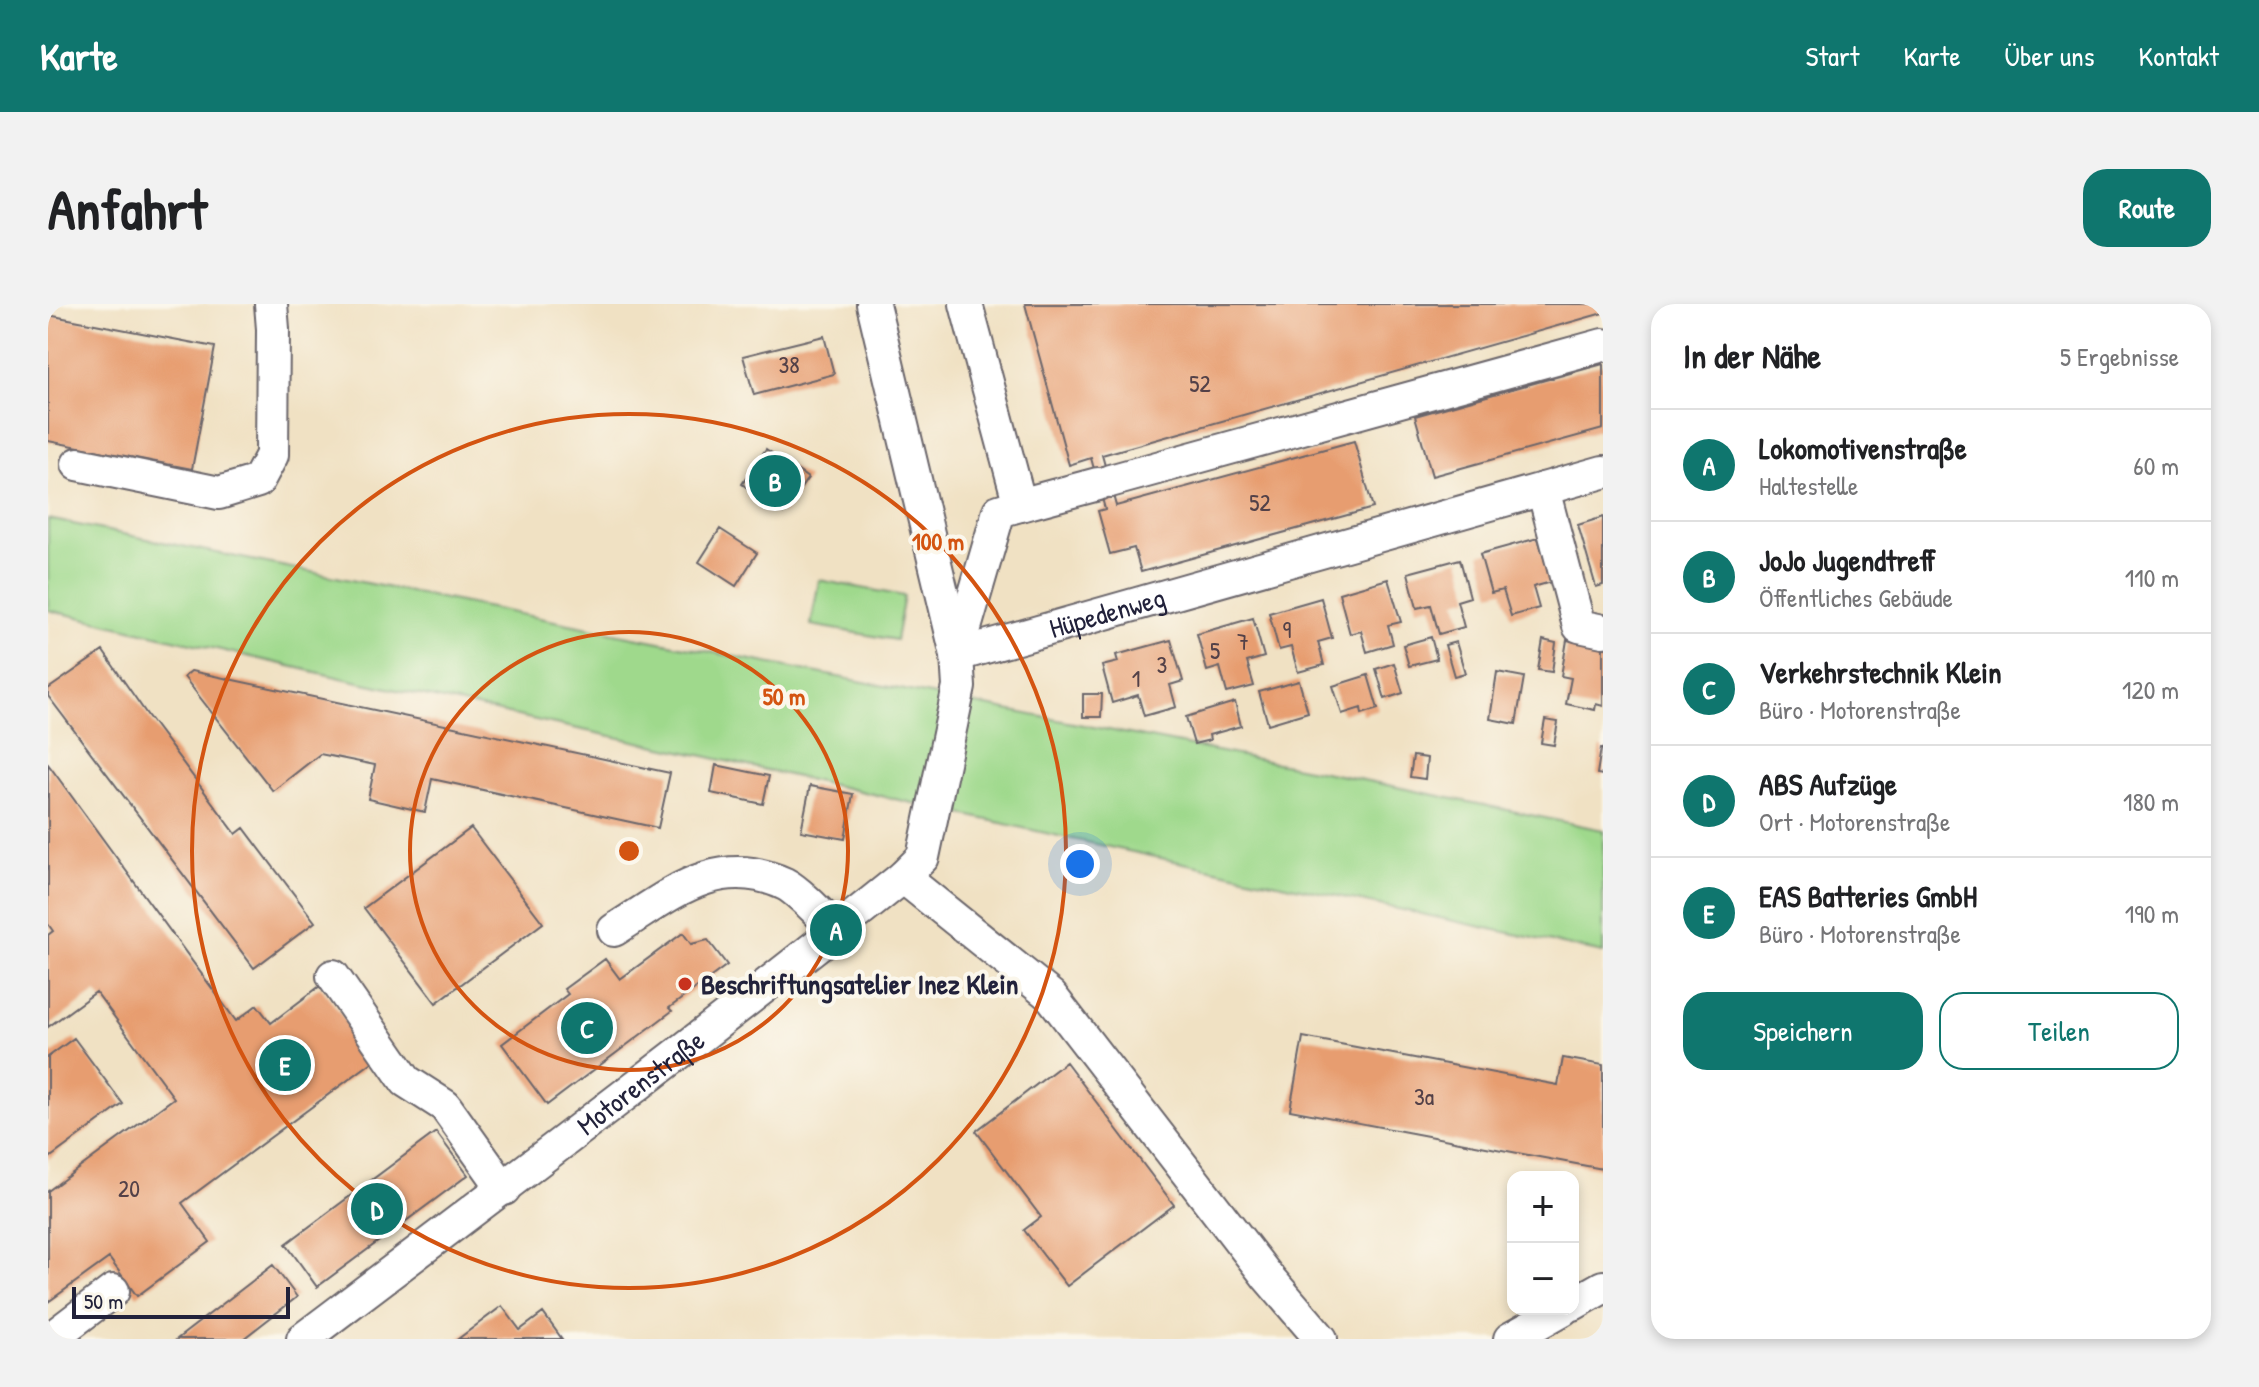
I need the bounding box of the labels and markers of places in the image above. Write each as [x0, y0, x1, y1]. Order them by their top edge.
pin: B [749, 451, 801, 511]
centre of rings [615, 837, 643, 865]
pin: A [810, 900, 862, 960]
place label: Beschriftungsatelier Inez Klein [701, 965, 1018, 1004]
marker: Beschriftungsatelier Inez Klein [676, 975, 694, 993]
pin: C [561, 998, 613, 1058]
pin: E [259, 1035, 311, 1095]
pin: D [351, 1179, 403, 1239]

